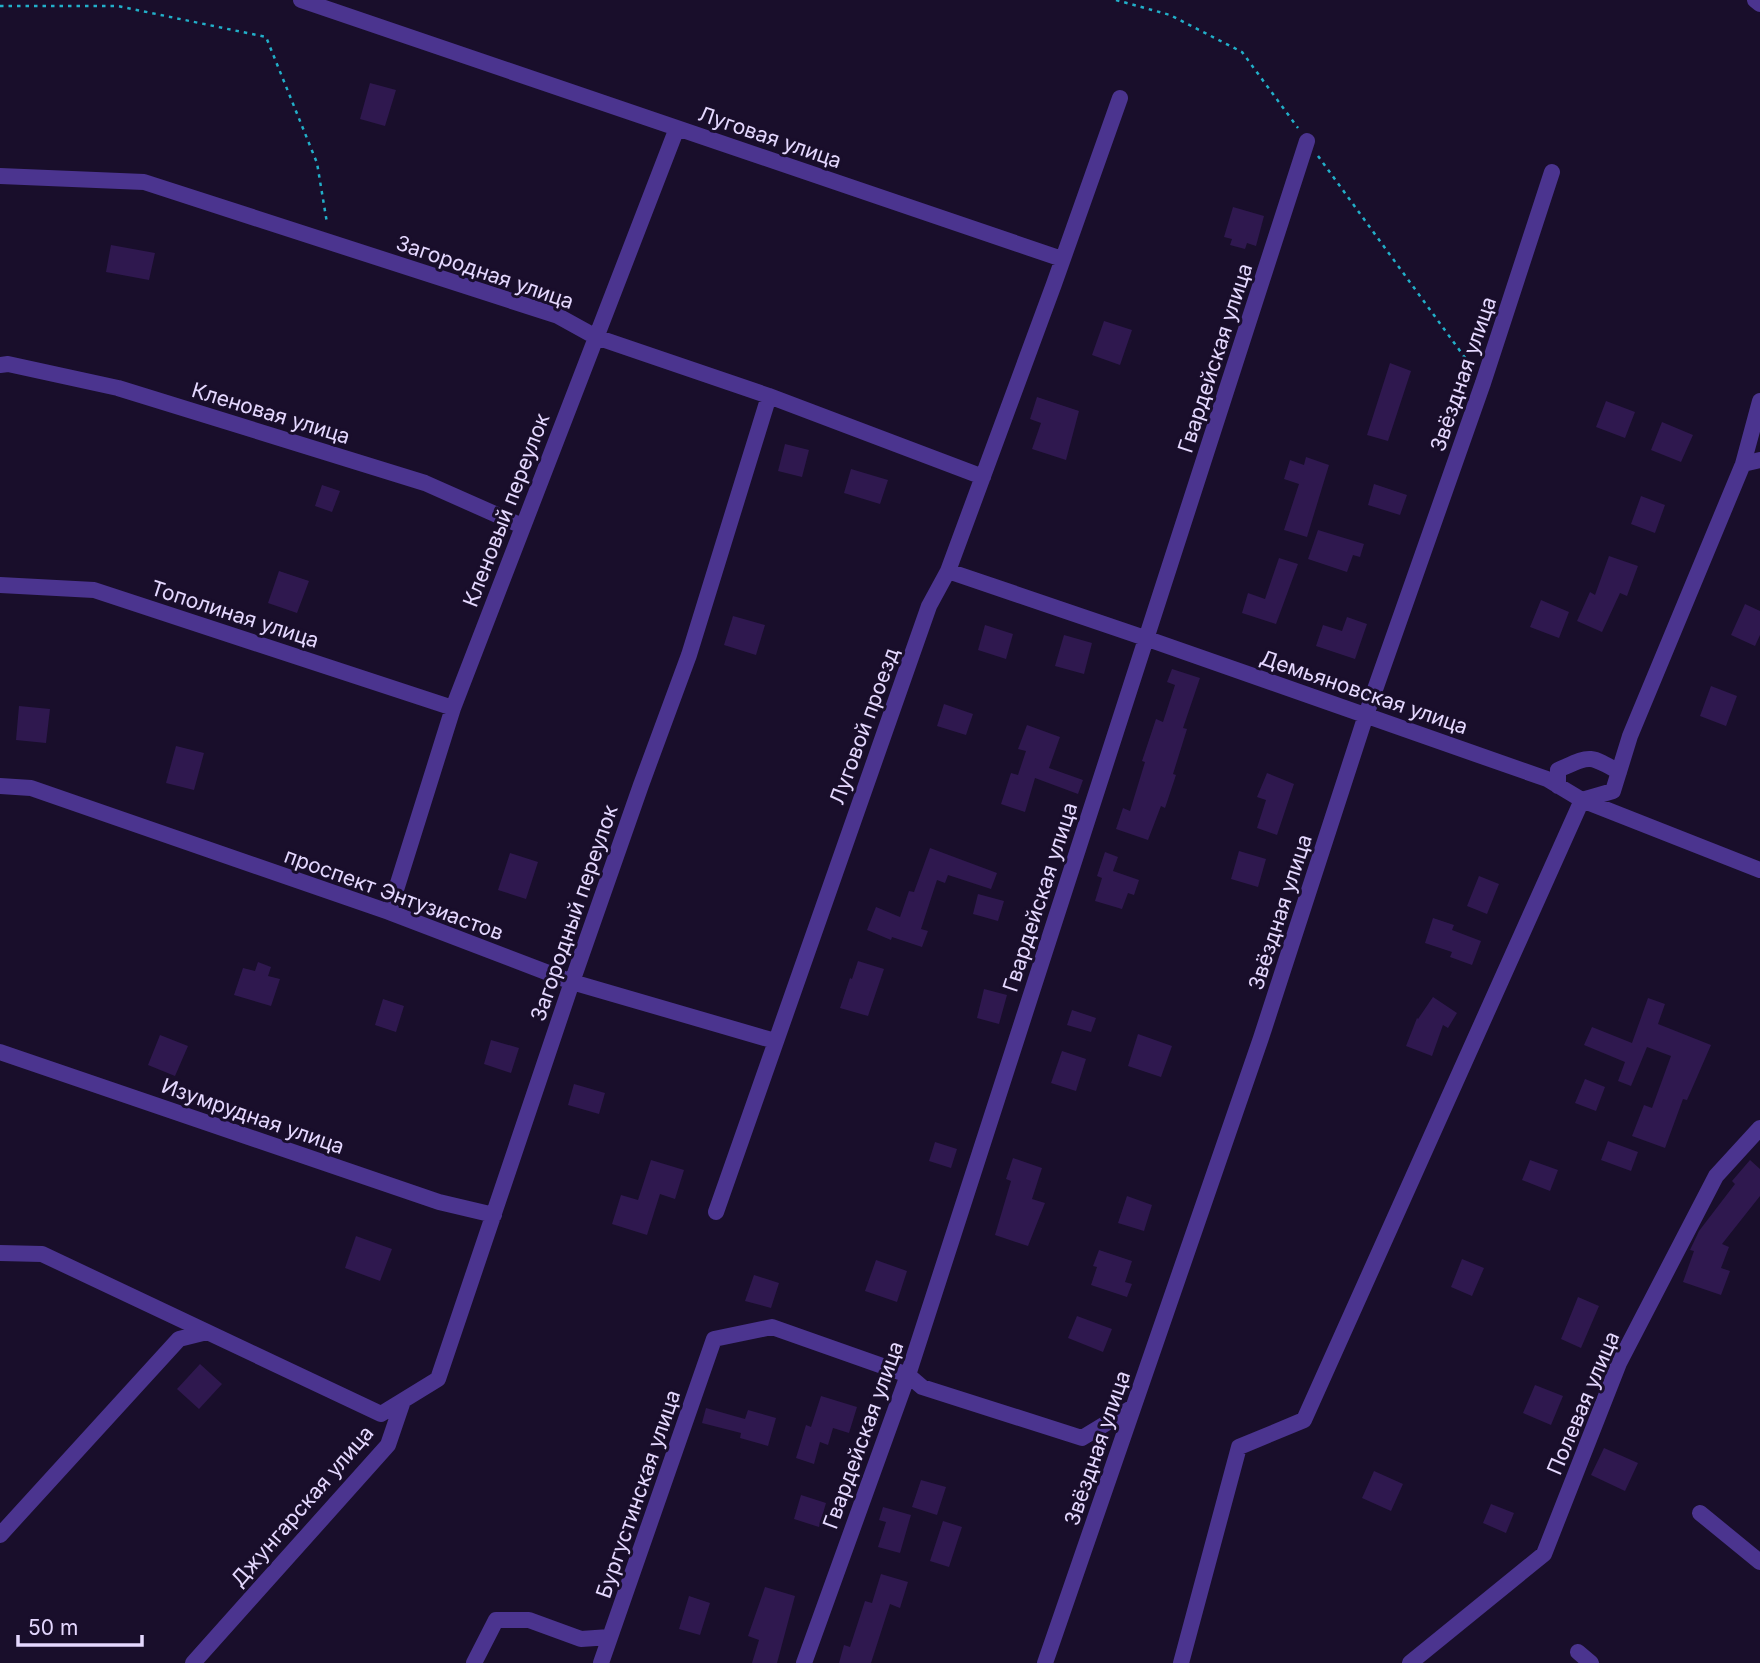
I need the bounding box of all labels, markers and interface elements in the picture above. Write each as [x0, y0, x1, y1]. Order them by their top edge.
street label: Луговая улица [695, 101, 845, 173]
street label: Загородная улица [393, 230, 577, 314]
street label: Гвардейская улица [1173, 260, 1257, 456]
street label: Звёздная улица [1425, 293, 1501, 455]
street label: Кленовая улица [189, 377, 353, 449]
street label: Кленовый переулок [458, 409, 555, 610]
street label: Тополиная улица [148, 575, 322, 653]
street label: Луговой проезд [824, 644, 904, 808]
street label: Демьяновская улица [1257, 645, 1471, 739]
street label: Гвардейская улица [998, 799, 1082, 995]
street label: Загородный переулок [525, 801, 623, 1024]
street label: Звёздная улица [1243, 831, 1317, 993]
street label: проспект Энтузиастов [281, 843, 507, 945]
street label: Изумрудная улица [158, 1073, 348, 1159]
street label: Полевая улица [1542, 1328, 1624, 1478]
street label: Гвардейская улица [817, 1338, 909, 1532]
street label: Звёздная улица [1059, 1367, 1135, 1529]
street label: Бургустинская улица [591, 1387, 685, 1601]
street label: Джунгарская улица [225, 1421, 379, 1591]
scale bar [18, 1604, 142, 1648]
text: 50 m [28, 1615, 78, 1640]

